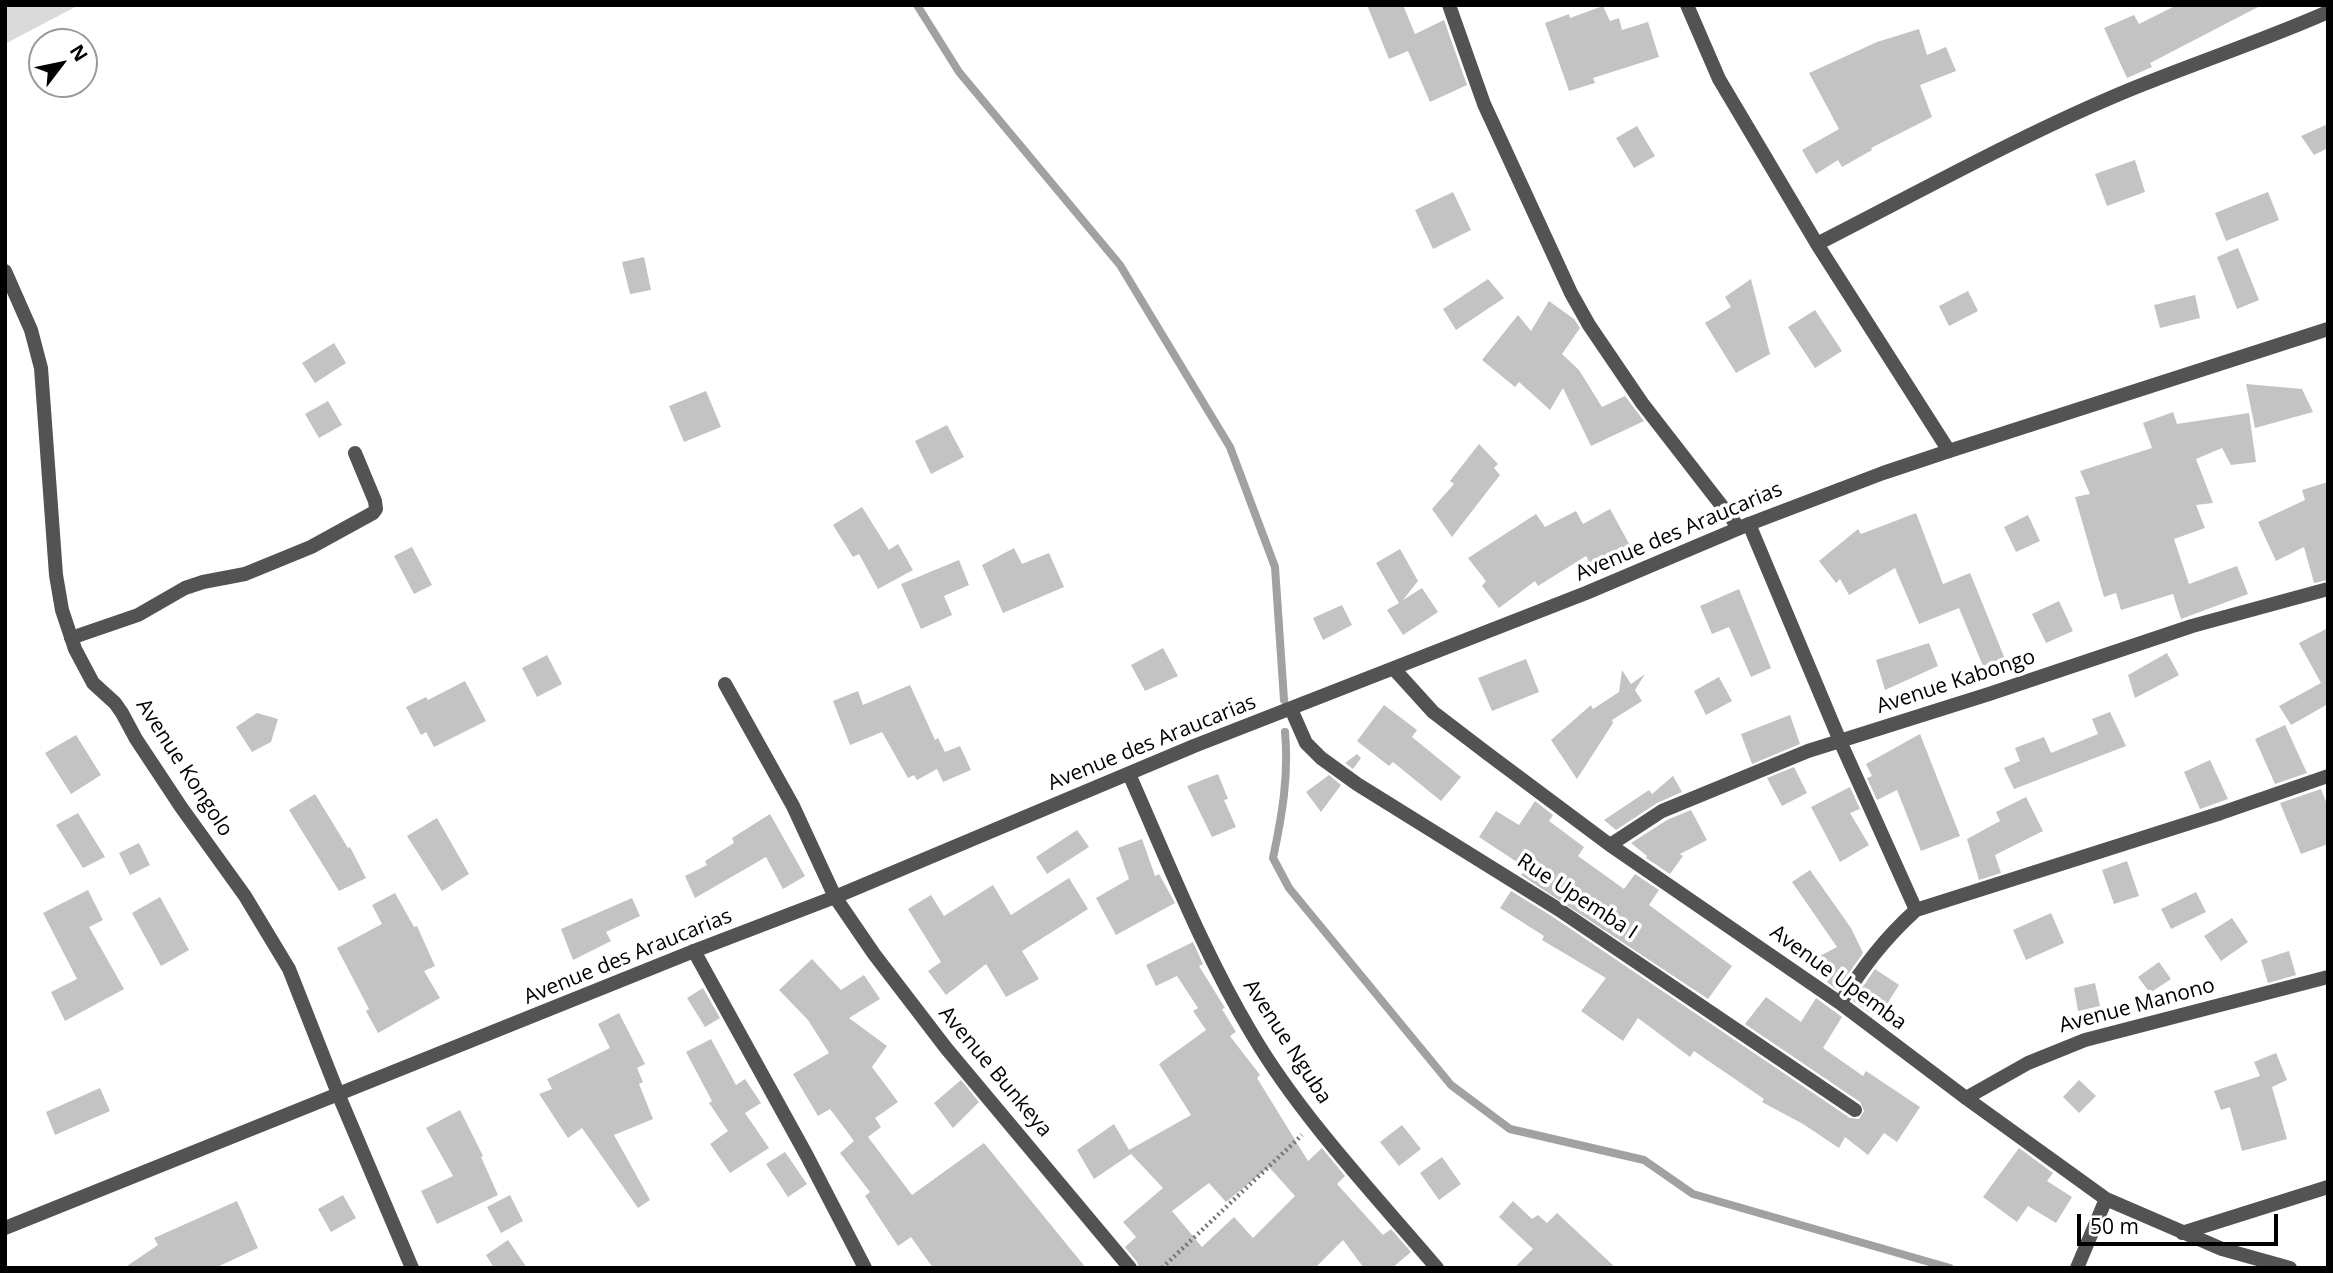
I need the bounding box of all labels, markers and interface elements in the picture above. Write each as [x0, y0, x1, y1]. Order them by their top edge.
north arrow [28, 28, 98, 98]
text: N [64, 39, 94, 66]
street label: Avenue des Araucarias [1572, 477, 1786, 587]
street label: Avenue Kabongo [1873, 644, 2039, 720]
street label: Avenue des Araucarias [1044, 690, 1260, 796]
street label: Avenue Kongolo [130, 695, 238, 841]
street label: Rue Upemba I [1512, 849, 1642, 945]
street label: Avenue des Araucarias [520, 904, 736, 1010]
street label: Avenue Upemba [1765, 920, 1911, 1036]
street label: Avenue Manono [2056, 973, 2218, 1039]
street label: Avenue Nguba [1237, 975, 1337, 1109]
street label: Avenue Bunkeya [933, 1002, 1057, 1142]
scale bar [2081, 1200, 2282, 1244]
text: 50 m [2090, 1212, 2139, 1240]

